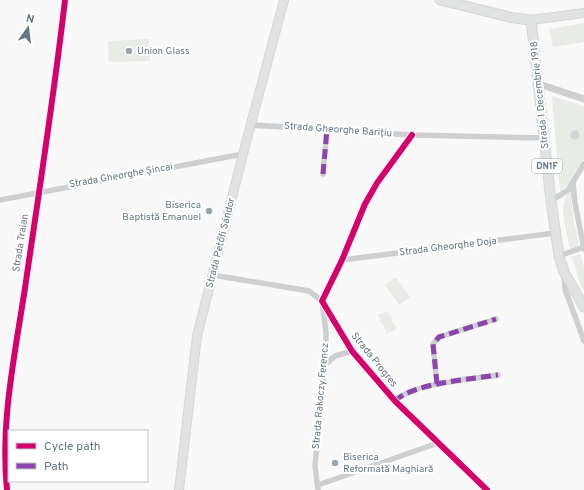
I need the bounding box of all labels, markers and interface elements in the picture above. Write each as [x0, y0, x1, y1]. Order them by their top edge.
north arrow [8, 8, 48, 48]
text: N [25, 12, 36, 27]
street label: Strada 1 Decembrie 1918 [528, 41, 552, 149]
place label: Union Glass [137, 45, 190, 58]
marker: Union Glass [124, 46, 134, 56]
street label: Strada Gheorghe Barițiu [284, 120, 392, 140]
road number: DN1F [532, 159, 562, 173]
street label: Strada Gheorghe Șincai [68, 160, 174, 192]
street label: Strada Petőfi Sándor [203, 196, 239, 290]
place label: Biserica Baptistă Emanuel [122, 199, 201, 224]
marker: Biserica Baptistă Emanuel [204, 206, 214, 216]
street label: Strada Traian [10, 213, 32, 273]
street label: Strada Gheorghe Doja [398, 235, 498, 259]
street label: Strada Progres [348, 330, 400, 390]
street label: Strada Rakoczy Ferencz [310, 342, 332, 450]
legend [8, 430, 148, 482]
text: Cycle path [44, 439, 101, 455]
place label: Biserica Reformată Maghiară [343, 451, 433, 476]
marker: Biserica Reformată Maghiară [330, 458, 340, 468]
text: Path [44, 459, 69, 475]

